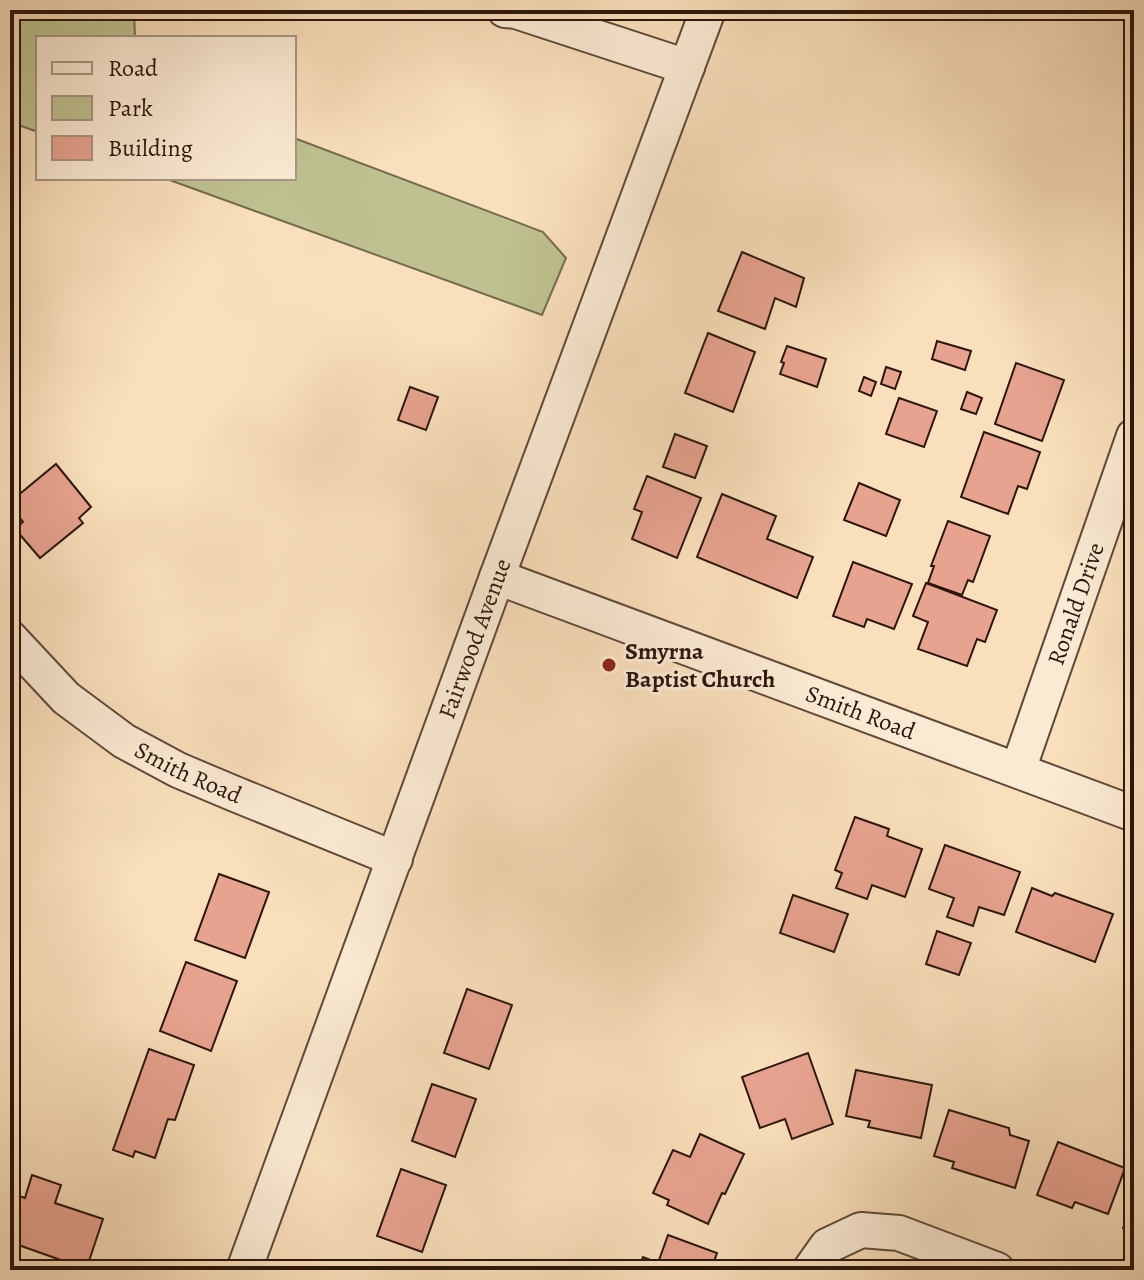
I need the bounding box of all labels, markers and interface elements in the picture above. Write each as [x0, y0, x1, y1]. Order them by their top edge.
legend [36, 36, 296, 180]
text: Road [108, 52, 158, 84]
text: Park [108, 92, 153, 124]
text: Building [108, 132, 193, 164]
street label: Ronald Drive [1040, 538, 1112, 669]
street label: Fairwood Avenue [431, 554, 518, 723]
place label: Smyrna Baptist Church [625, 635, 775, 695]
marker: Smyrna Baptist Church [600, 656, 618, 674]
street label: Smith Road [801, 677, 920, 747]
street label: Smith Road [129, 734, 247, 811]

